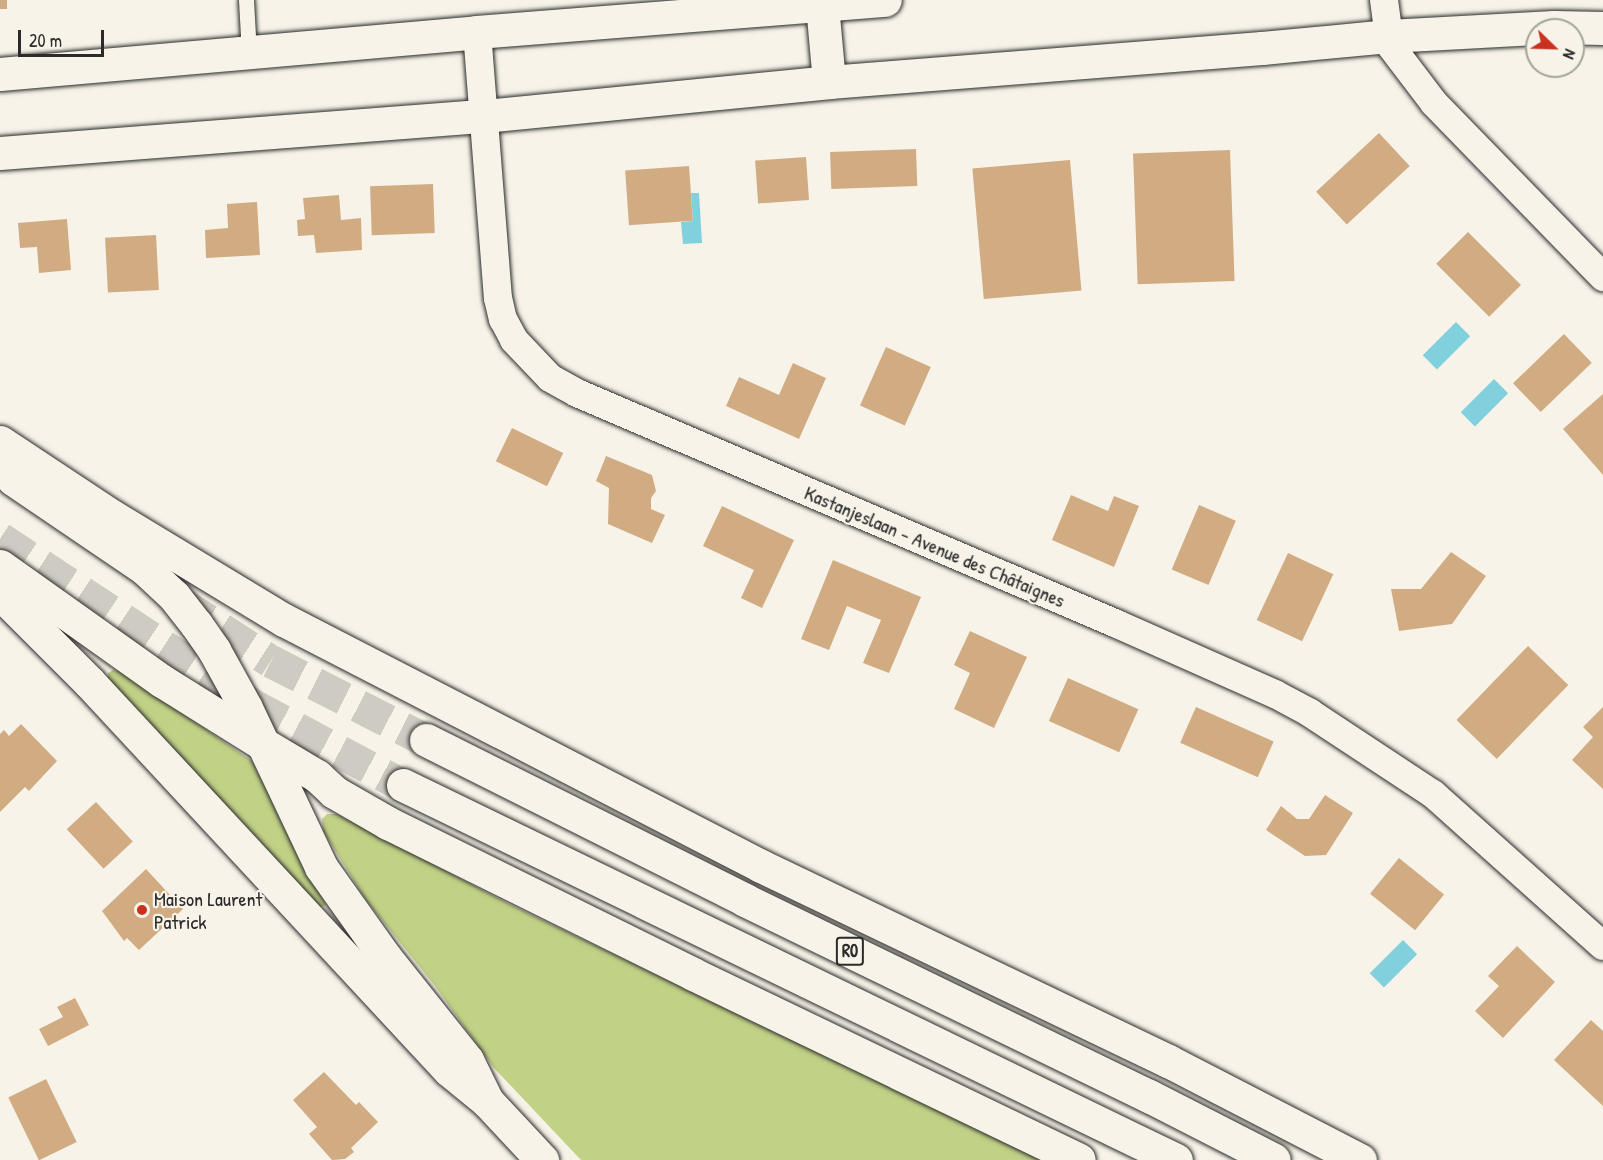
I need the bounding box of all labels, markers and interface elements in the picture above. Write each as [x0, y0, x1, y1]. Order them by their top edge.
scale bar [21, 18, 106, 56]
north arrow [1525, 18, 1585, 78]
text: 20 m [29, 28, 62, 53]
text: N [1558, 46, 1582, 62]
street label: Kastanjeslaan - Avenue des Châtaignes [801, 480, 1069, 612]
place label: Maison Laurent Patrick [154, 886, 262, 933]
marker: Maison Laurent Patrick [135, 903, 149, 917]
road number: R0 [835, 936, 865, 966]

